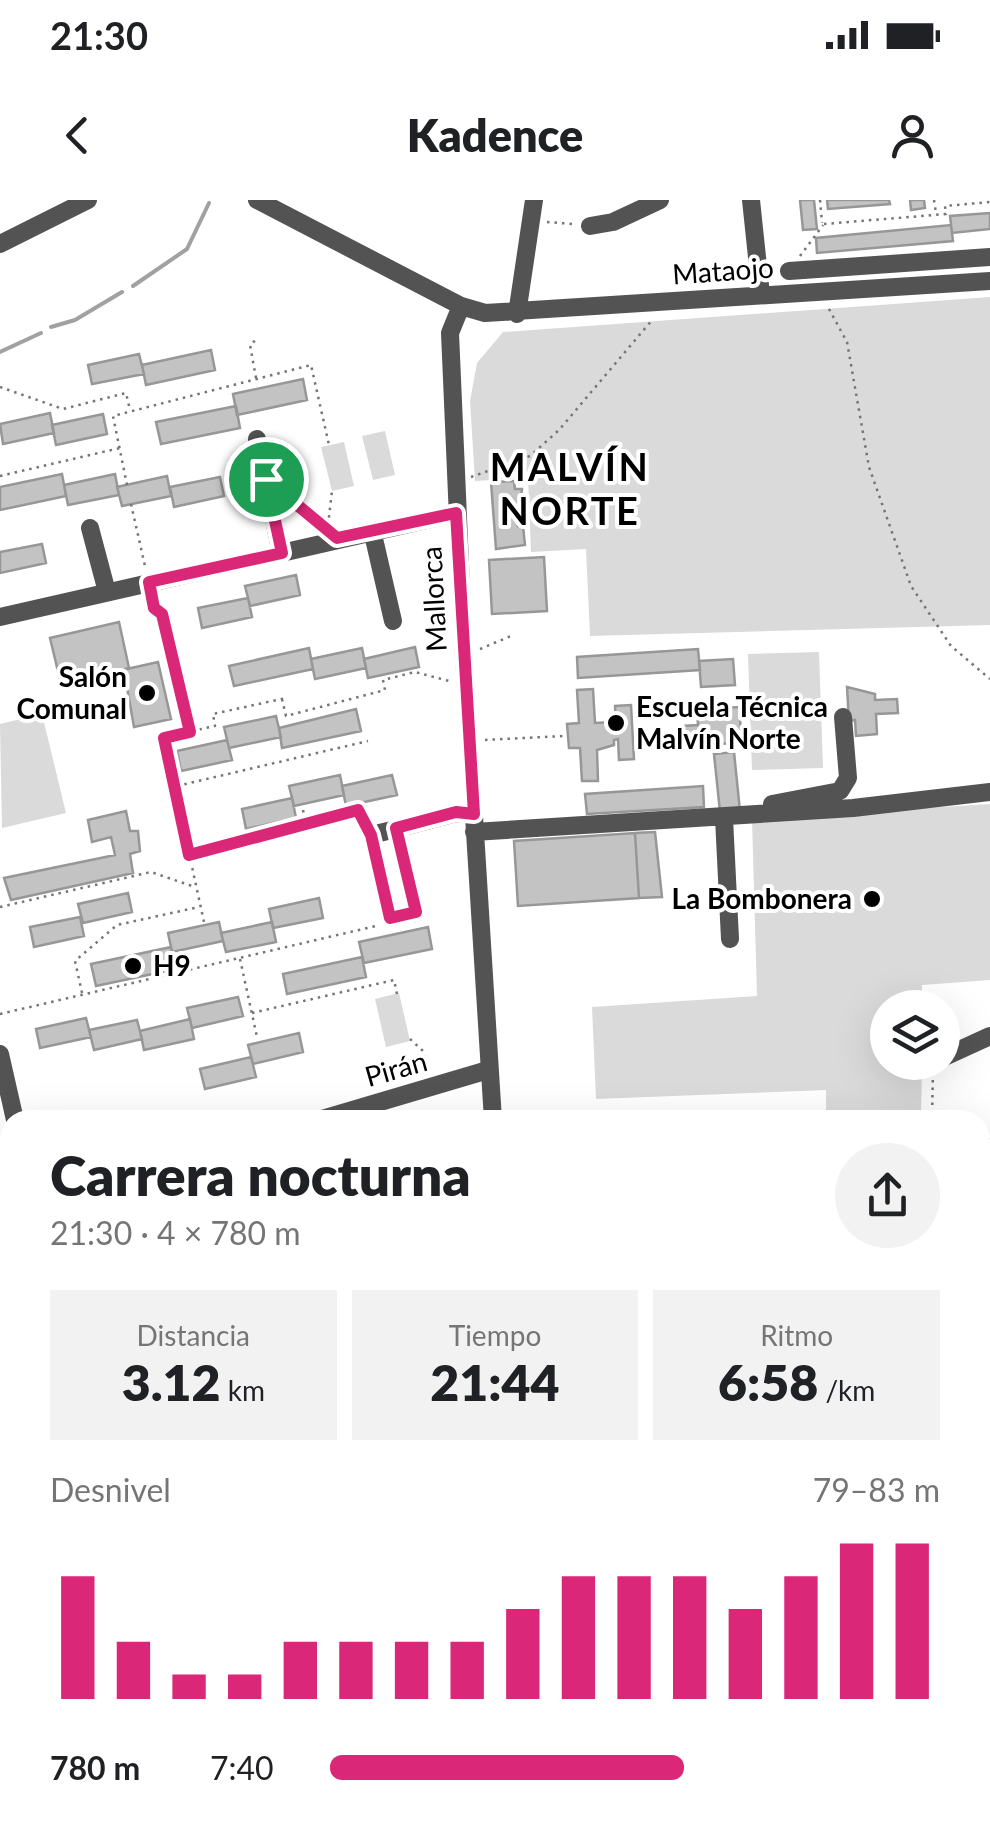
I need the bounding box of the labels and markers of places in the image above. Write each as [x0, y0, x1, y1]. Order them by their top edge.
pin [224, 437, 309, 522]
place label: Salón Comunal [16, 659, 127, 725]
marker: Salón Comunal [136, 682, 158, 704]
place label: Escuela Técnica Malvín Norte [636, 689, 828, 755]
marker: Escuela Técnica Malvín Norte [605, 712, 627, 734]
place label: La Bombonera [671, 881, 852, 915]
marker: La Bombonera [861, 888, 883, 910]
place label: H9 [153, 948, 191, 982]
marker: H9 [122, 955, 144, 977]

